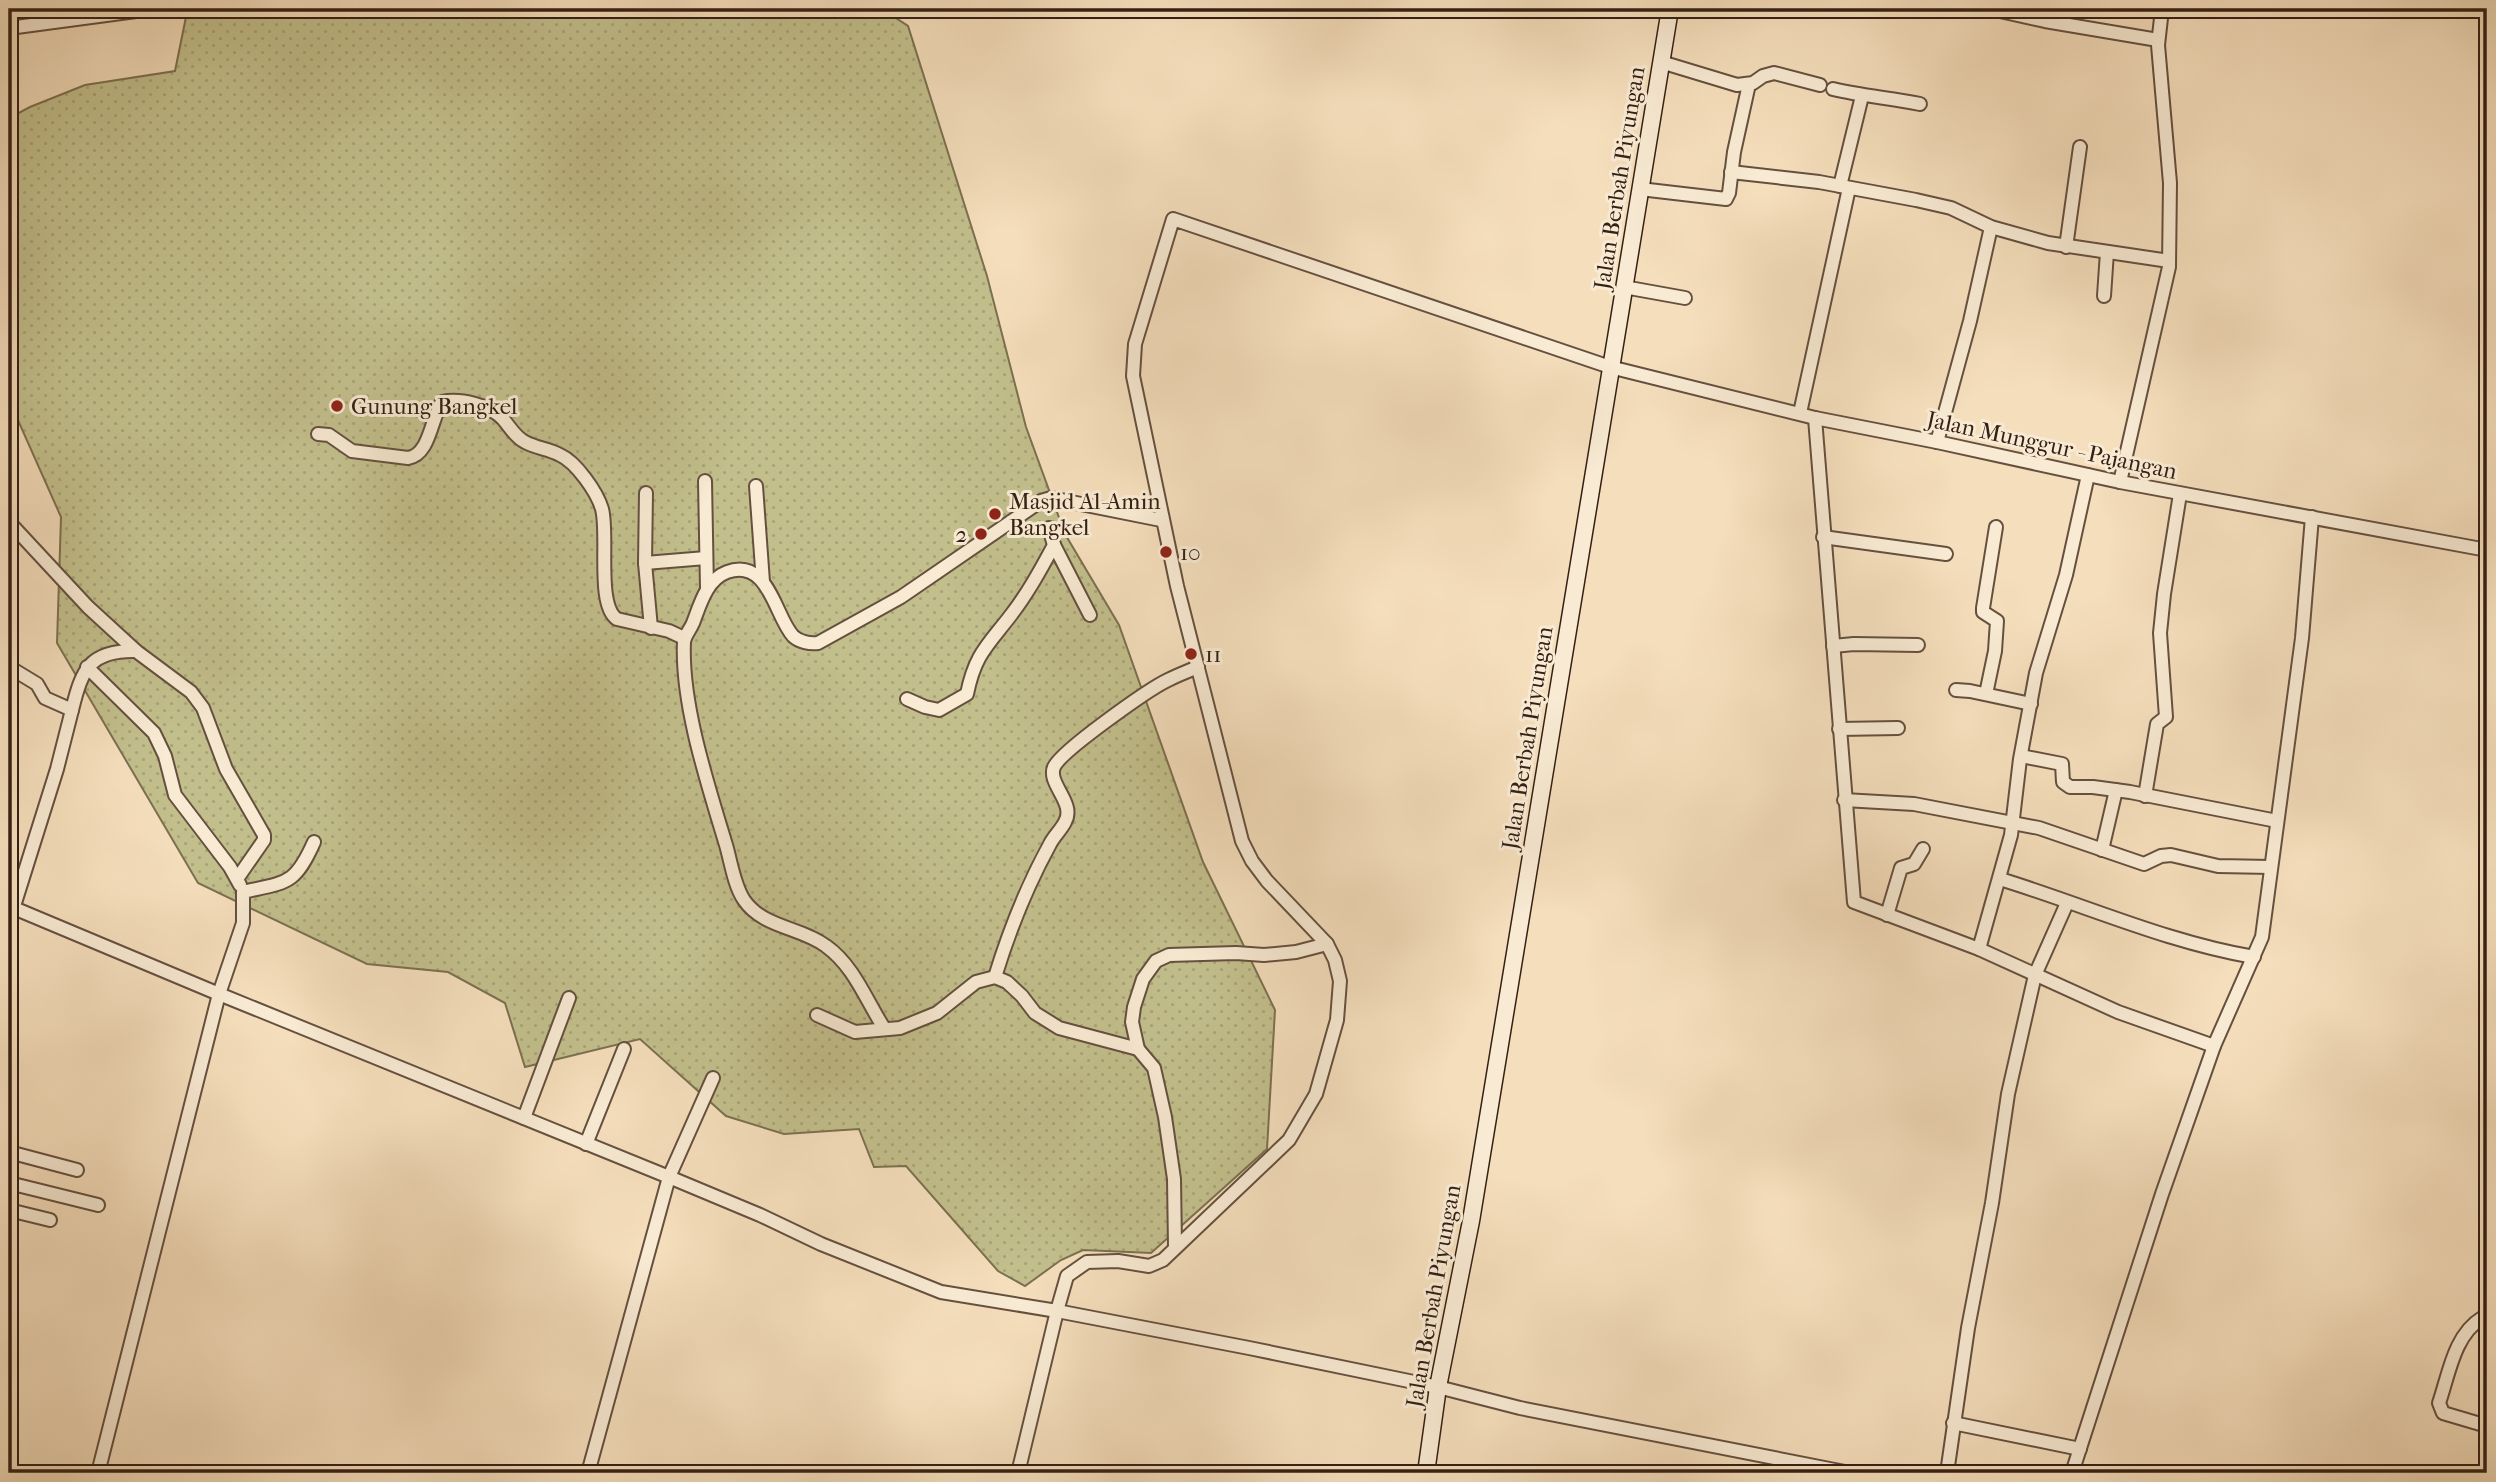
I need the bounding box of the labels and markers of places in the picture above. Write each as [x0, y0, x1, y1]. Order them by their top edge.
place label: Gunung Bangkel [351, 393, 518, 420]
marker: Gunung Bangkel [329, 398, 345, 414]
place label: Masjid Al-Amin Bangkel [1009, 488, 1161, 541]
marker: Masjid Al-Amin Bangkel [987, 506, 1003, 522]
place label: 2 [955, 521, 967, 548]
marker: 2 [973, 526, 989, 542]
place label: 10 [1180, 539, 1201, 566]
marker: 10 [1158, 544, 1174, 560]
place label: 11 [1205, 641, 1221, 668]
marker: 11 [1183, 646, 1199, 662]

